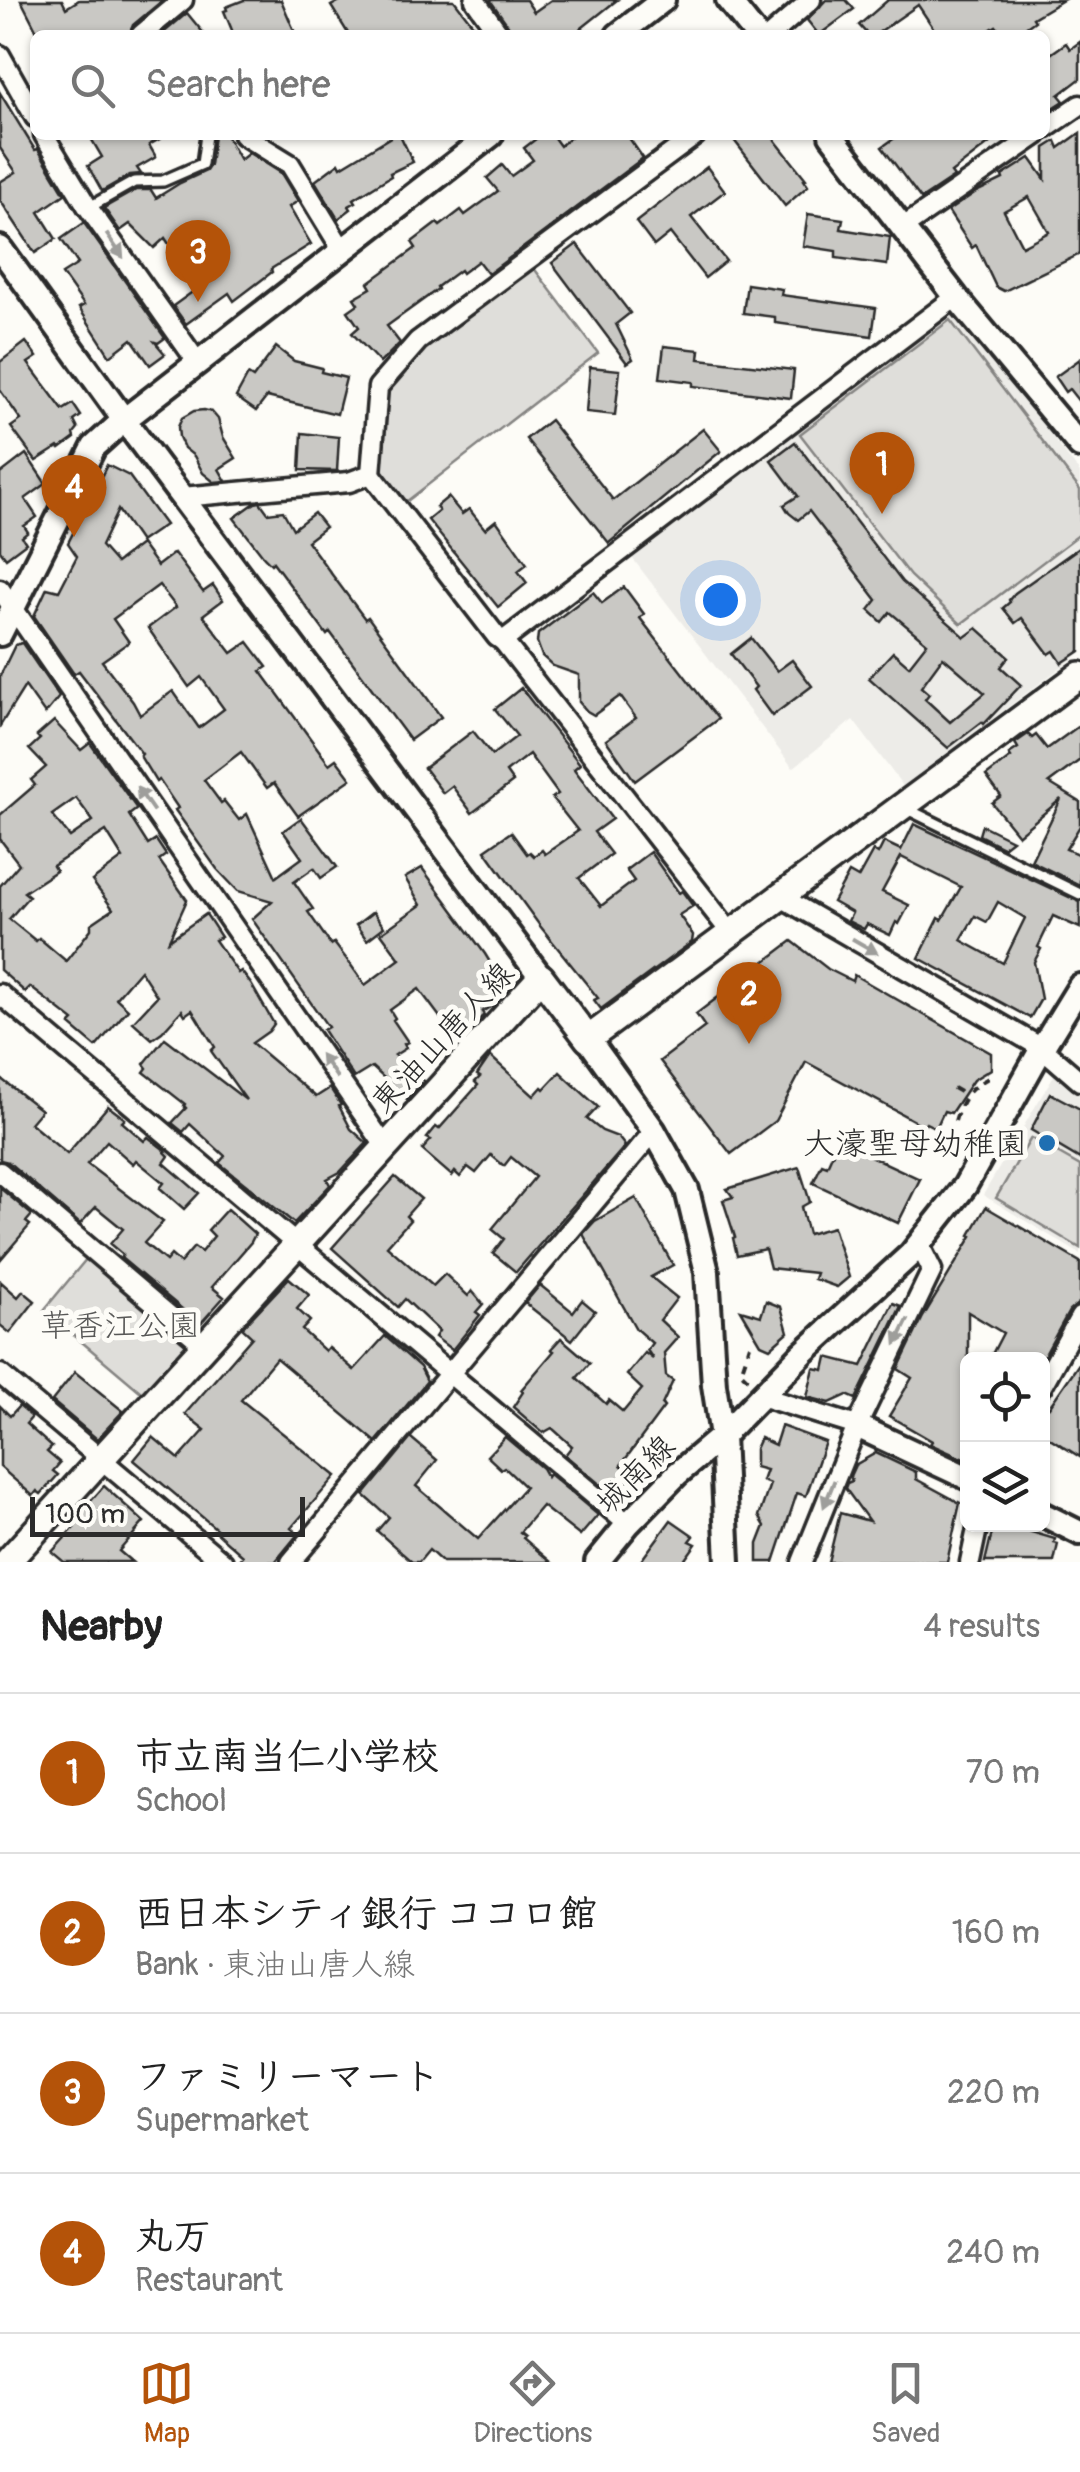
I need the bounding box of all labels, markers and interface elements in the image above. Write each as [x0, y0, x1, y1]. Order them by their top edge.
search box [30, 30, 1050, 140]
icon: search [65, 58, 120, 113]
text: Search here [145, 61, 331, 109]
pin: 3 [166, 220, 230, 302]
one-way arrow [105, 233, 124, 260]
pin: 1 [850, 432, 914, 514]
pin: 4 [42, 454, 106, 537]
your location [695, 575, 746, 626]
one-way arrow [136, 785, 155, 812]
one-way arrow [851, 937, 880, 954]
street label: 東油山唐人線 [363, 954, 523, 1122]
pin: 2 [716, 962, 782, 1044]
one-way arrow [321, 1052, 339, 1079]
place label: 大濠聖母幼稚園 [803, 1124, 1027, 1164]
marker: 大濠聖母幼稚園 [1036, 1132, 1058, 1154]
park label: 草香江公園 [40, 1306, 200, 1346]
one-way arrow [894, 1318, 911, 1347]
map controls [960, 1352, 1050, 1532]
button: locate [960, 1352, 1050, 1442]
street label: 城南線 [588, 1427, 684, 1523]
button: layers [960, 1442, 1050, 1532]
one-way arrow [821, 1479, 837, 1509]
scale bar [30, 1492, 305, 1536]
text: 100 m [45, 1497, 125, 1532]
text: Nearby [40, 1601, 162, 1653]
text: 4 results [923, 1607, 1040, 1647]
text: 市立南当仁小学校 [135, 1733, 439, 1781]
text: 1 [66, 1753, 79, 1793]
text: 70 m [966, 1753, 1040, 1793]
text: School [135, 1781, 227, 1821]
text: 西日本シティ銀行 ココロ館 [135, 1890, 597, 1938]
text: 2 [64, 1913, 81, 1953]
text: 160 m [952, 1913, 1040, 1953]
text: Bank · 東油山唐人線 [135, 1945, 415, 1985]
text: ファミリーマート [135, 2053, 441, 2101]
text: 3 [64, 2073, 81, 2113]
text: 220 m [947, 2073, 1040, 2113]
text: Supermarket [135, 2101, 309, 2141]
text: 丸万 [135, 2213, 211, 2261]
text: 4 [63, 2233, 82, 2273]
text: 240 m [946, 2233, 1040, 2273]
text: Restaurant [135, 2261, 283, 2301]
tab: Map [139, 2356, 194, 2451]
tab: Directions [473, 2356, 592, 2451]
tab: Saved [871, 2356, 941, 2451]

